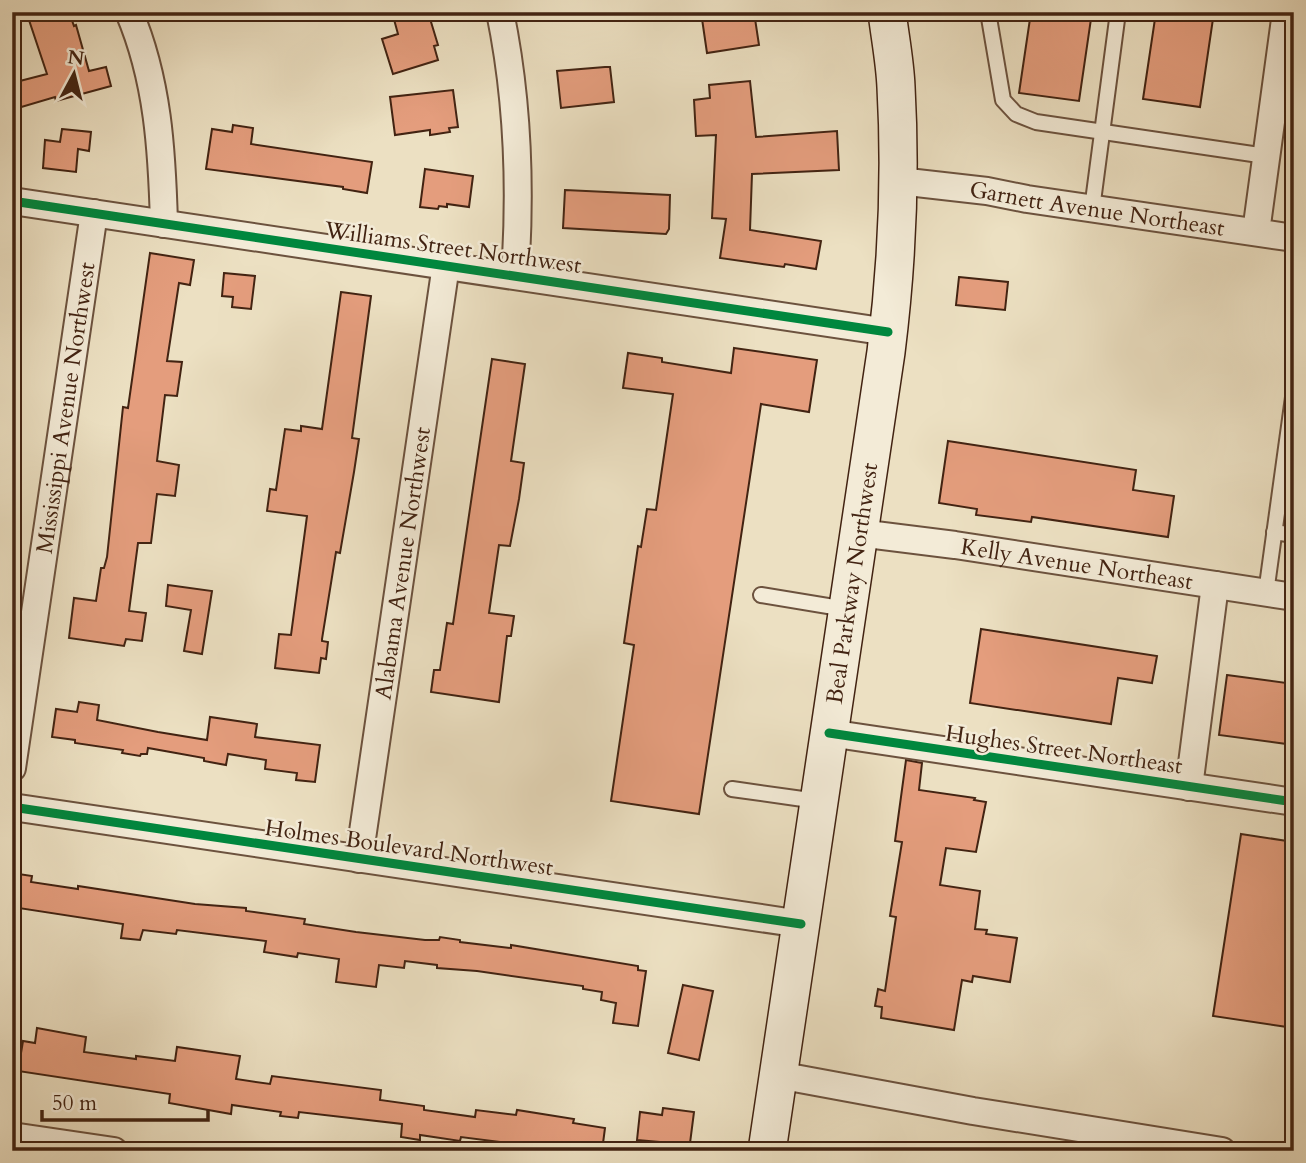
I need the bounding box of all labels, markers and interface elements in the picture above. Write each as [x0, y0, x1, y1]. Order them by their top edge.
north arrow [38, 38, 108, 108]
text: N [66, 44, 86, 72]
street label: Garnett Avenue Northeast [968, 174, 1226, 244]
street label: Williams Street Northwest [322, 214, 583, 281]
street label: Mississippi Avenue Northwest [29, 260, 103, 556]
street label: Alabama Avenue Northwest [368, 425, 438, 702]
street label: Beal Parkway Northwest [819, 461, 885, 706]
street label: Kelly Avenue Northeast [959, 531, 1195, 597]
street label: Hughes Street Northeast [943, 718, 1184, 781]
street label: Holmes Boulevard Northwest [263, 812, 555, 883]
scale bar [42, 1079, 208, 1123]
text: 50 m [52, 1089, 97, 1118]

